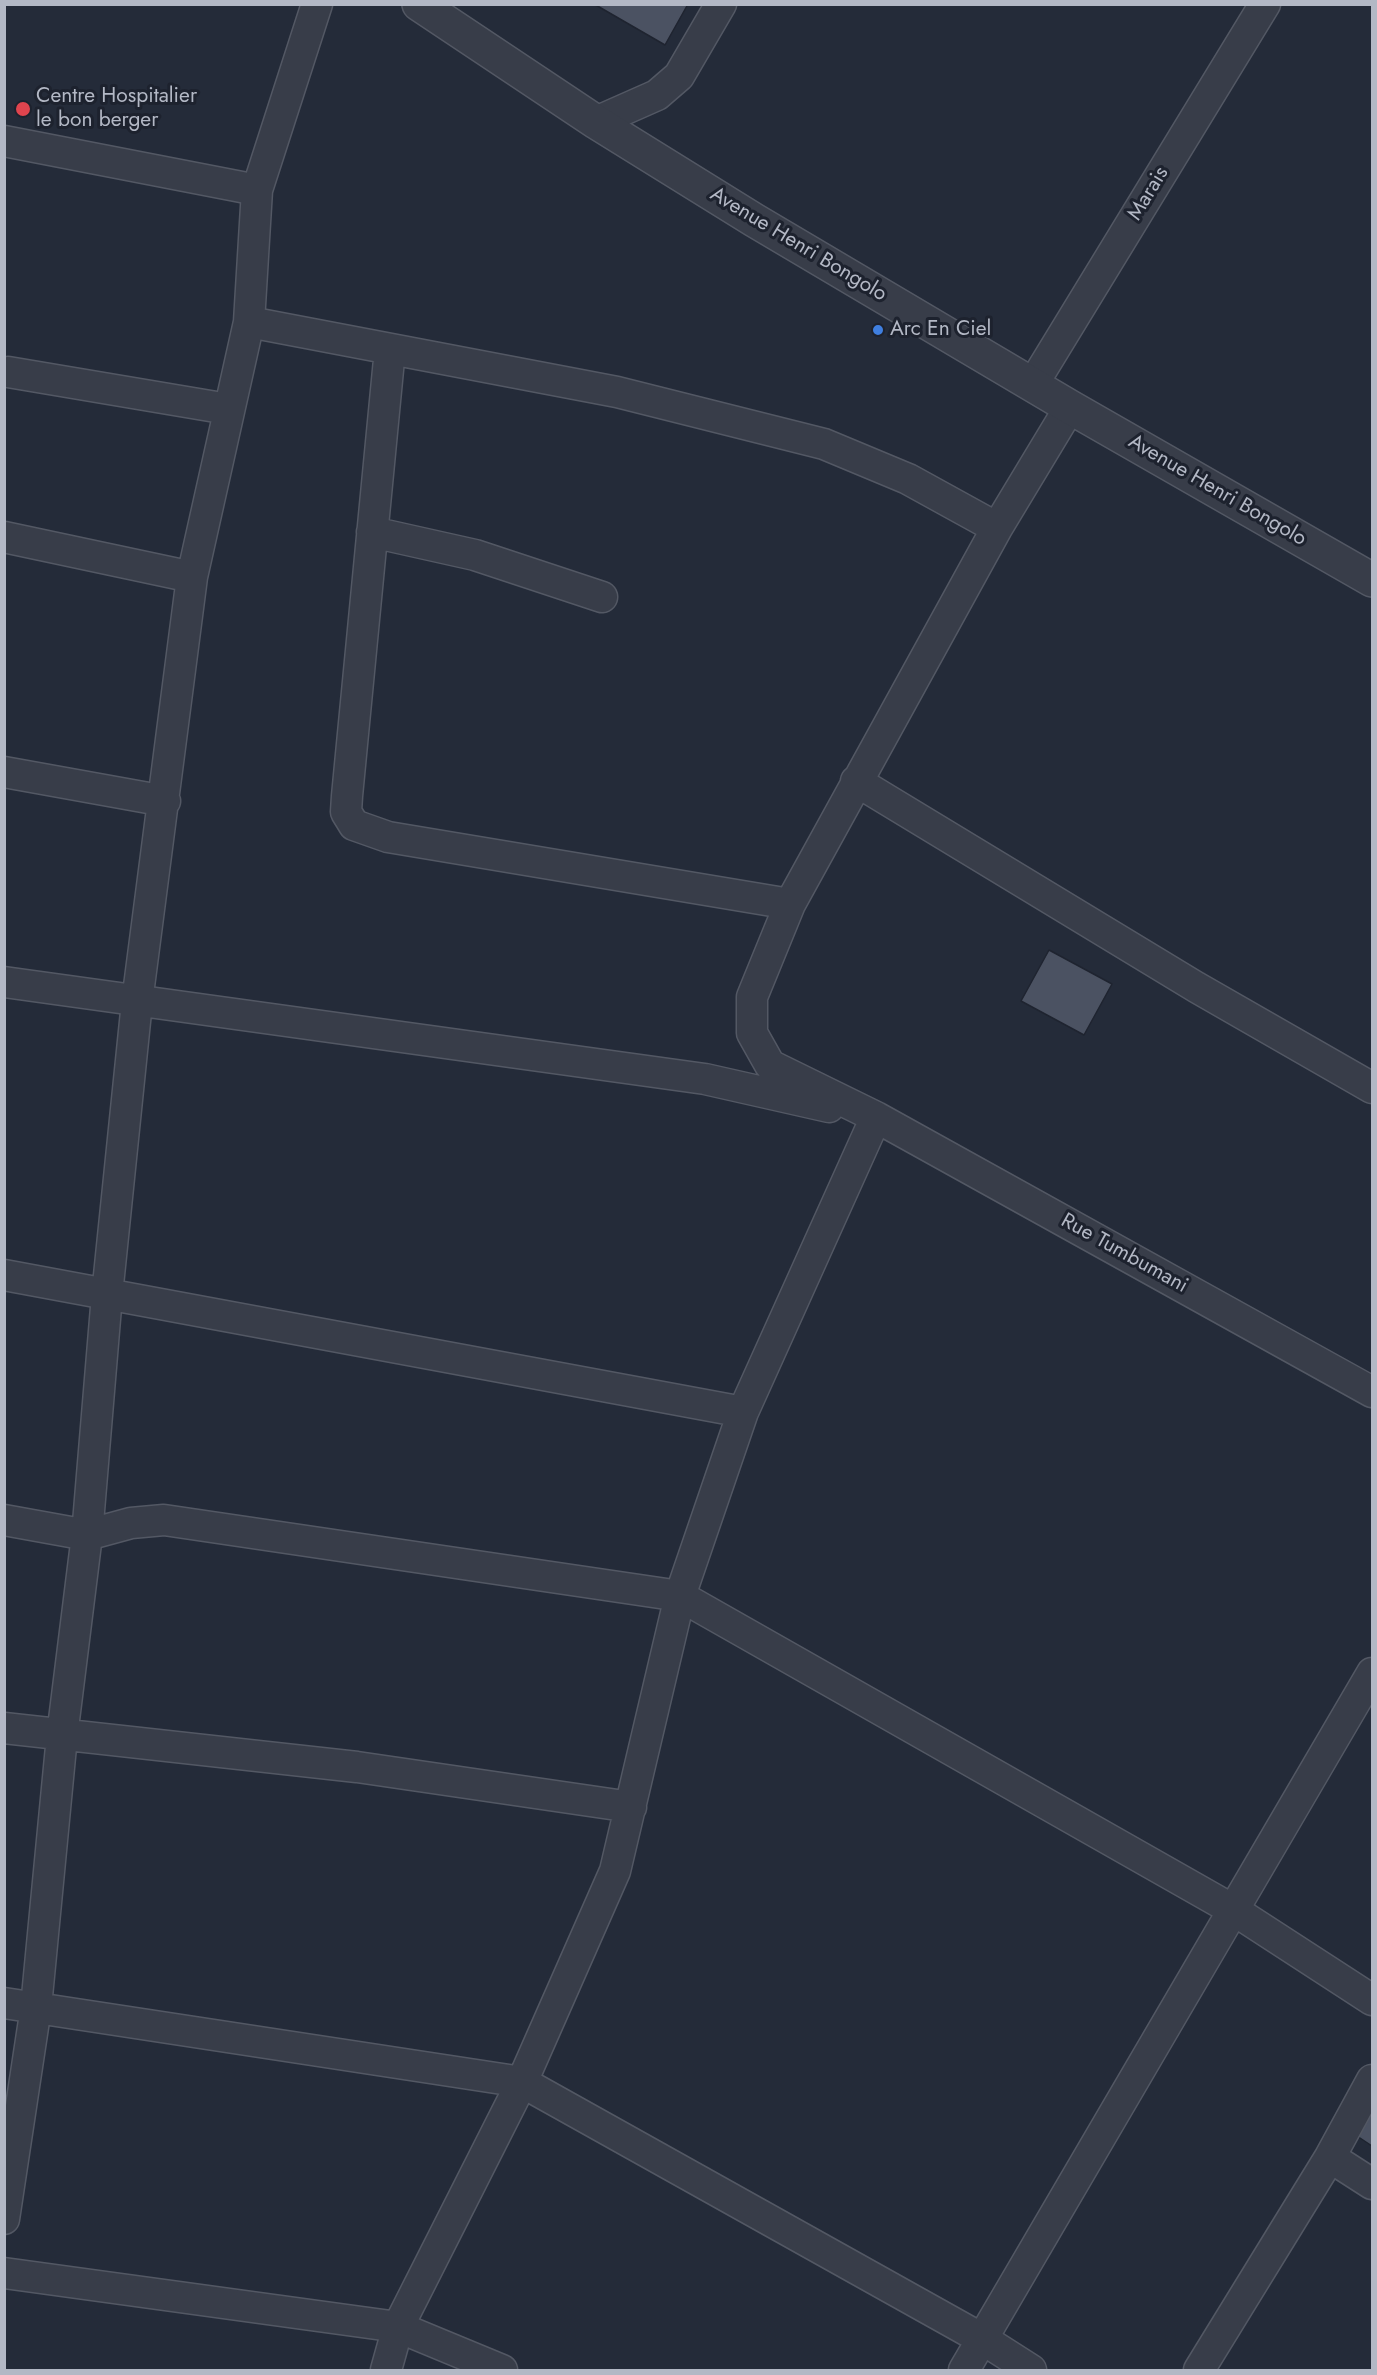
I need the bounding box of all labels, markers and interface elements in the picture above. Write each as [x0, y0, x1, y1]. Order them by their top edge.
place label: Centre Hospitalier le bon berger [36, 84, 197, 134]
marker: Centre Hospitalier le bon berger [14, 100, 32, 118]
street label: Marais [1123, 163, 1175, 225]
street label: Avenue Henri Bongolo [705, 182, 891, 308]
place label: Arc En Ciel [890, 317, 991, 343]
marker: Arc En Ciel [871, 323, 885, 337]
street label: Avenue Henri Bongolo [1123, 430, 1311, 552]
street label: Rue Tumbumani [1056, 1209, 1192, 1299]

